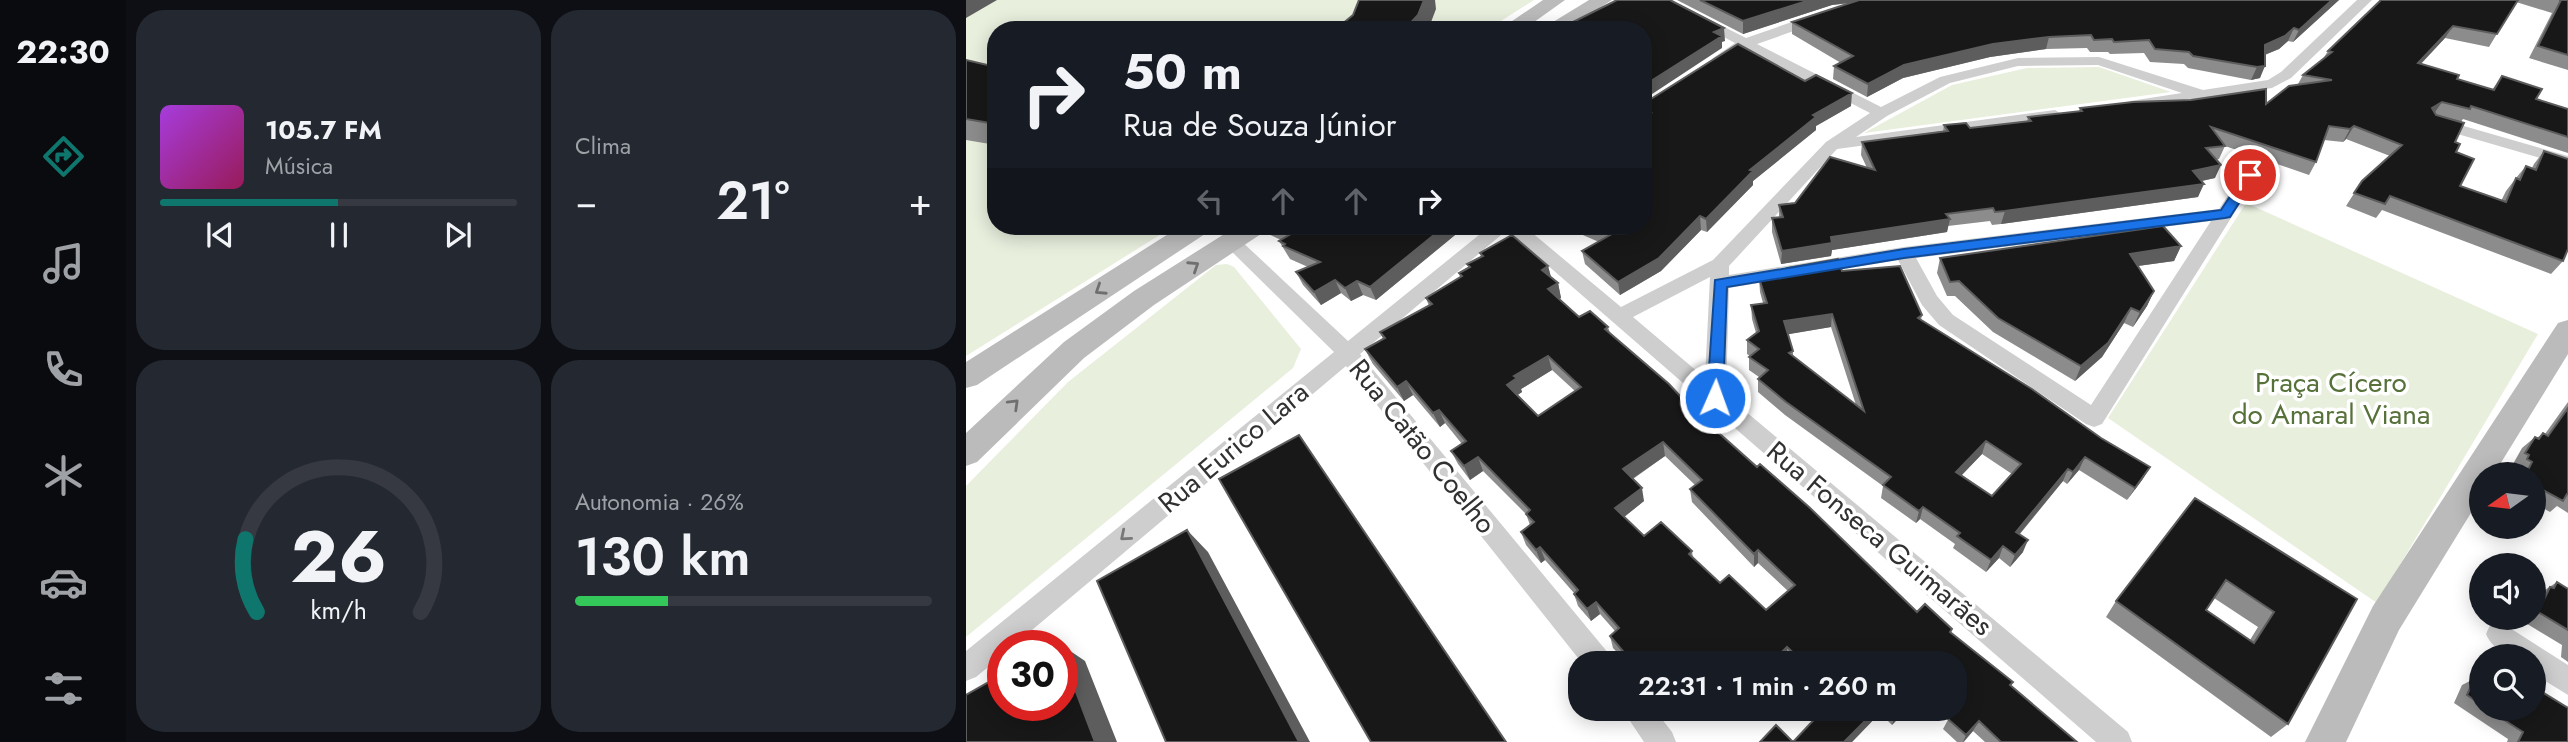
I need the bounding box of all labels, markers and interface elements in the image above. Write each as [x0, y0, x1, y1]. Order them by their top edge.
text: 22:30 [16, 29, 110, 75]
text: 50 m [1123, 37, 1242, 107]
icon: right [1008, 49, 1099, 140]
text: Rua de Souza Júnior [1123, 102, 1397, 148]
text: 105.7 FM [265, 111, 382, 149]
text: Clima [575, 129, 631, 163]
icon: directions [39, 132, 88, 181]
pin [2220, 145, 2280, 205]
text: Música [265, 149, 333, 183]
icon: arrive [2231, 156, 2269, 194]
text: 21° [716, 163, 790, 239]
text: − [575, 174, 597, 229]
text: + [909, 174, 932, 229]
icon: left [1191, 182, 1229, 220]
icon: ahead [1264, 182, 1302, 220]
icon: ahead [1337, 182, 1375, 220]
icon: right [1410, 182, 1448, 220]
icon: previous [201, 216, 239, 254]
icon: pause [320, 216, 358, 254]
icon: next [439, 216, 477, 254]
icon: music [39, 239, 88, 288]
one-way arrow [1186, 261, 1199, 274]
one-way arrow [1095, 281, 1108, 294]
icon: phone [39, 345, 88, 394]
street label: Rua Catão Coelho [1339, 350, 1506, 542]
position arrow [1678, 361, 1752, 435]
park label: Praça Cícero do Amaral Viana [2232, 362, 2430, 435]
street label: Rua Eurico Lara [1149, 372, 1318, 523]
one-way arrow [1006, 400, 1019, 413]
street label: Rua Fonseca Guimarães [1758, 431, 2002, 645]
icon: climate [39, 451, 88, 500]
north arrow [2469, 462, 2546, 539]
map controls [2469, 462, 2546, 721]
text: Autonomia · 26% [575, 485, 744, 519]
text: 26 [290, 504, 387, 609]
text: 130 km [575, 519, 750, 595]
one-way arrow [1120, 528, 1133, 541]
button: sound [2469, 553, 2546, 630]
icon: car [39, 558, 88, 607]
text: km/h [310, 592, 367, 628]
speed limit sign: 30 [987, 630, 1078, 721]
button: search [2469, 644, 2546, 721]
icon: filters [39, 664, 88, 713]
text: 22:31 · 1 min · 260 m [1638, 667, 1897, 705]

